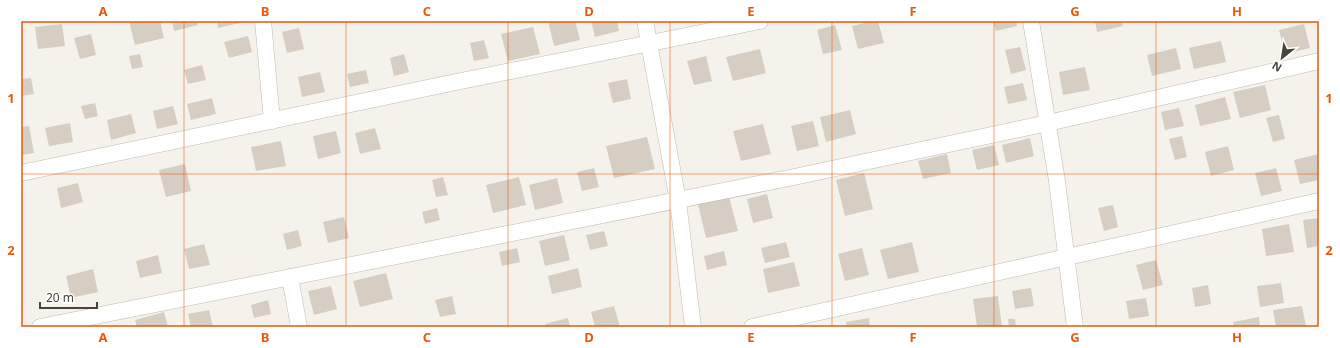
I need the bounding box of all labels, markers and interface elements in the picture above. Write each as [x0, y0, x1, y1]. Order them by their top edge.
text: A [99, 2, 108, 20]
text: B [261, 2, 269, 20]
text: C [423, 2, 431, 20]
text: D [584, 2, 594, 20]
text: E [747, 2, 755, 20]
text: F [909, 2, 917, 20]
text: G [1070, 2, 1080, 20]
text: H [1232, 2, 1242, 20]
north arrow [1262, 38, 1302, 78]
text: N [1269, 58, 1284, 76]
text: 1 [7, 89, 15, 107]
text: 1 [1325, 89, 1333, 107]
text: 2 [7, 241, 15, 259]
text: 2 [1325, 241, 1333, 259]
scale bar [40, 284, 97, 310]
text: 20 m [46, 289, 74, 306]
text: A [99, 328, 108, 346]
text: B [261, 328, 269, 346]
text: C [423, 328, 431, 346]
text: D [584, 328, 594, 346]
text: E [747, 328, 755, 346]
text: F [909, 328, 917, 346]
text: G [1070, 328, 1080, 346]
text: H [1232, 328, 1242, 346]

